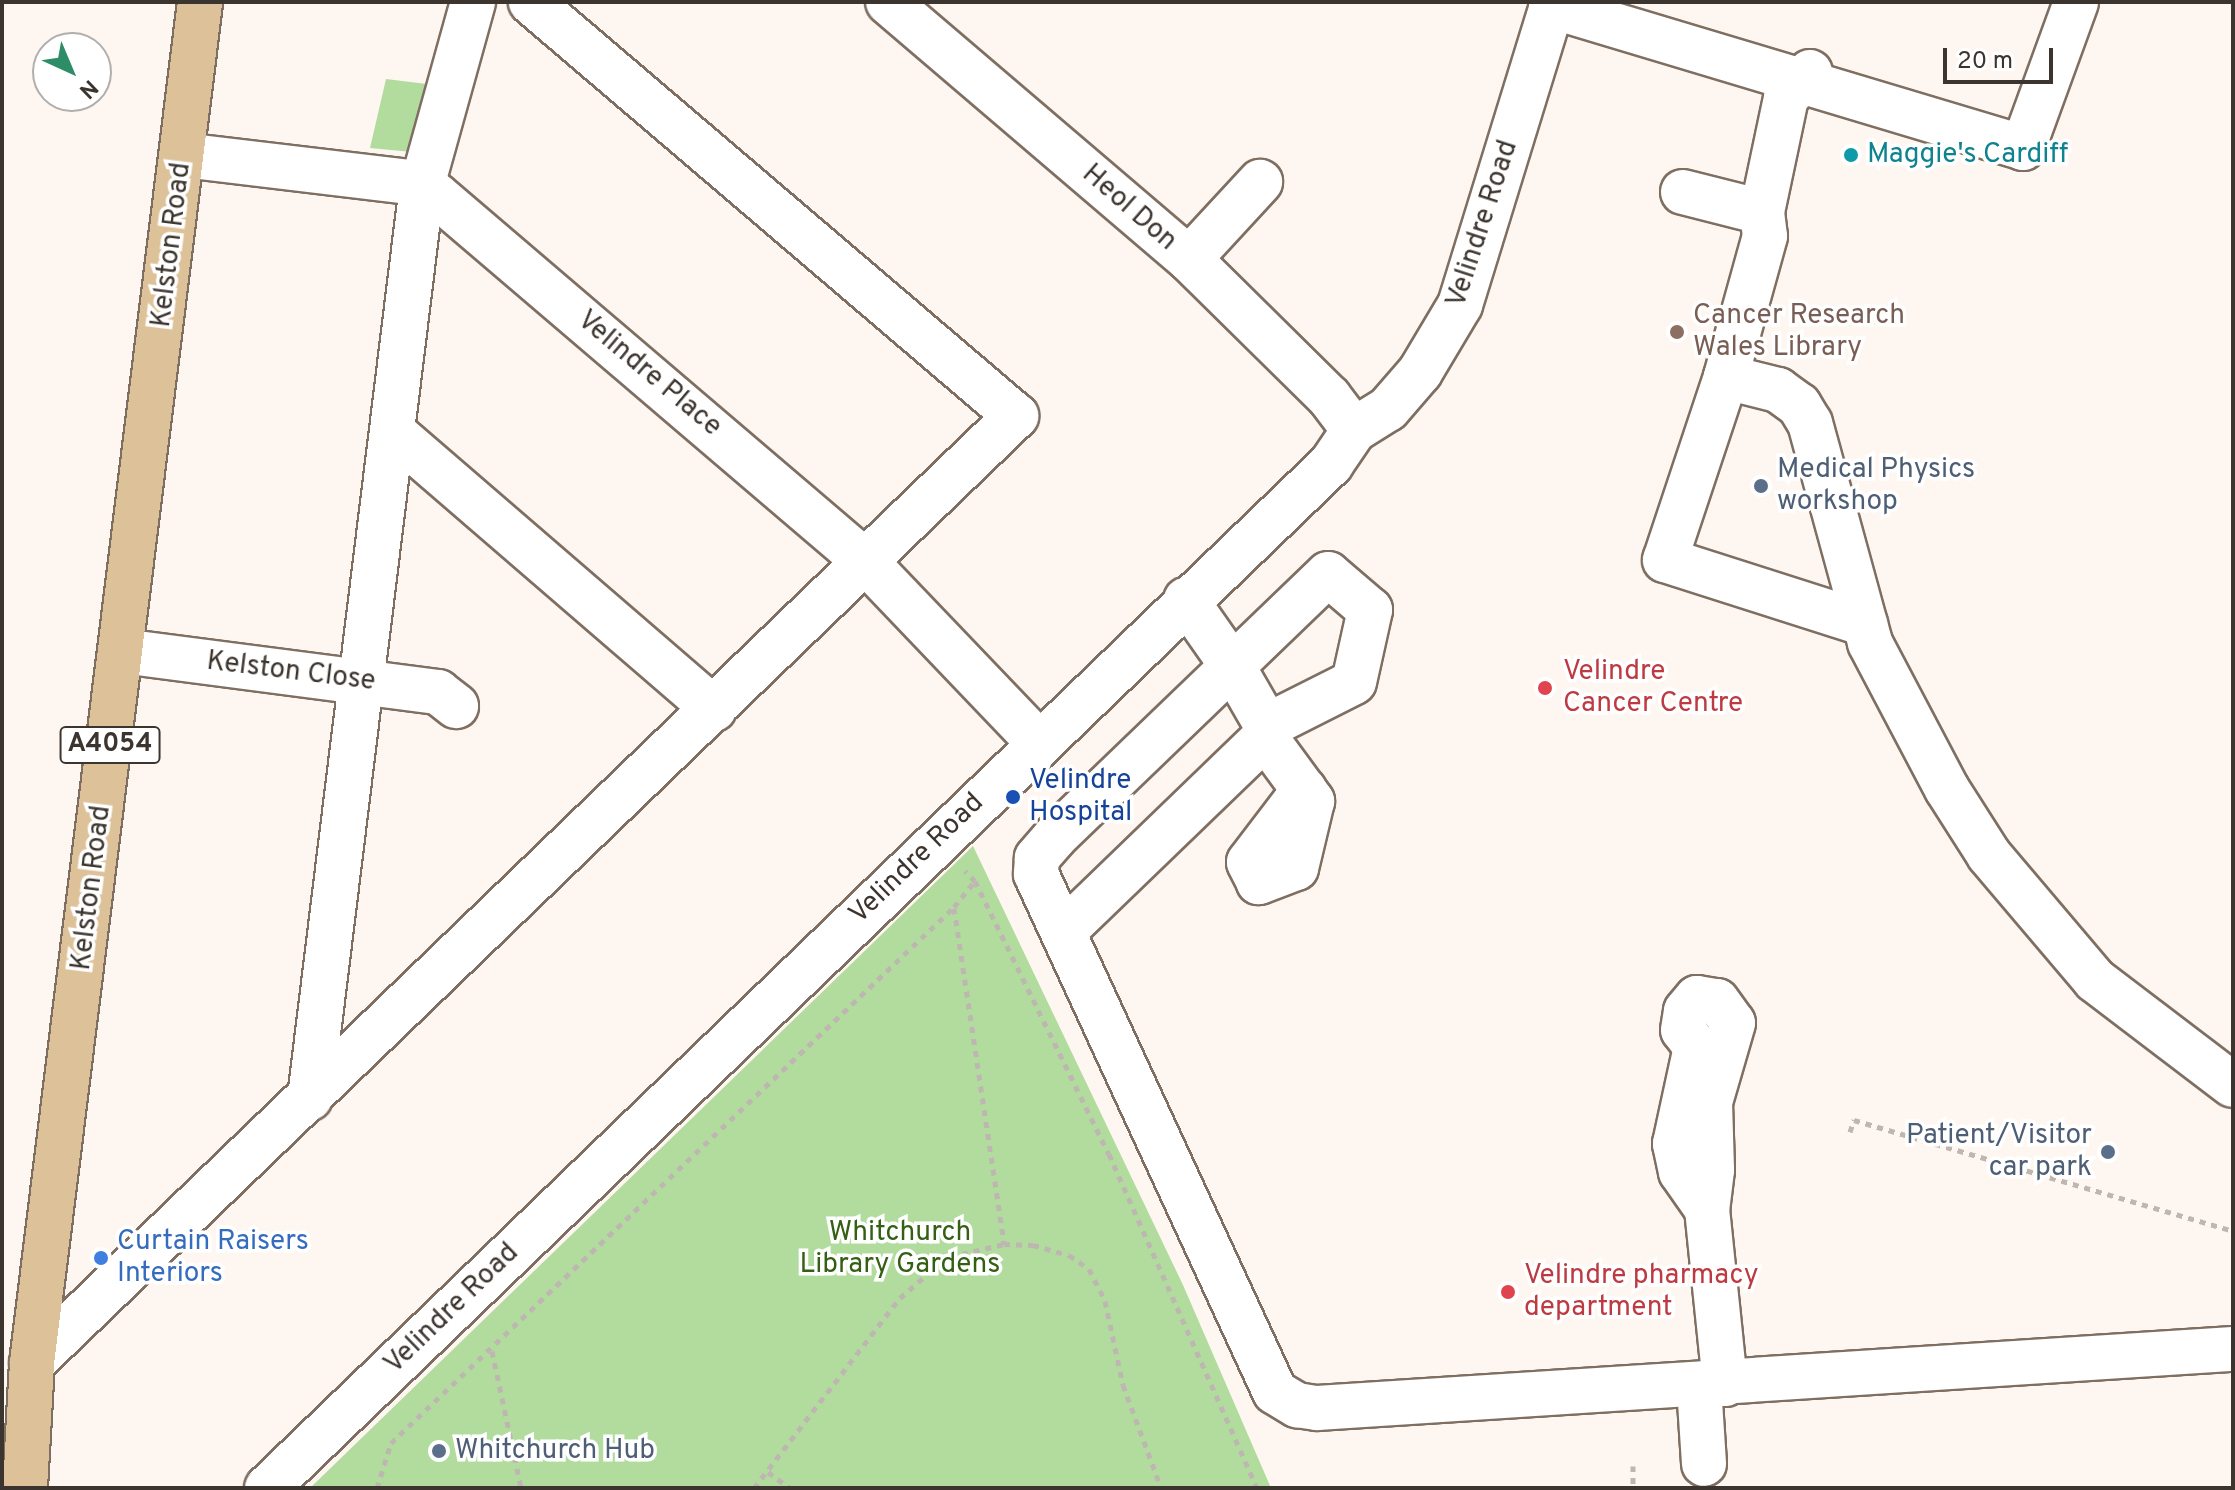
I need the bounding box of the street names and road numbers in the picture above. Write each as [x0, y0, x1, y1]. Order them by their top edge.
street label: Velindre Road [1440, 136, 1526, 312]
street label: Heol Don [1075, 158, 1183, 258]
street label: Kelston Road [145, 161, 199, 329]
street label: Velindre Place [570, 304, 728, 444]
street label: Kelston Close [205, 645, 377, 699]
road number: A4054 [58, 723, 162, 767]
street label: Velindre Road [843, 787, 991, 931]
street label: Kelston Road [65, 804, 119, 972]
street label: Velindre Road [378, 1237, 526, 1381]

